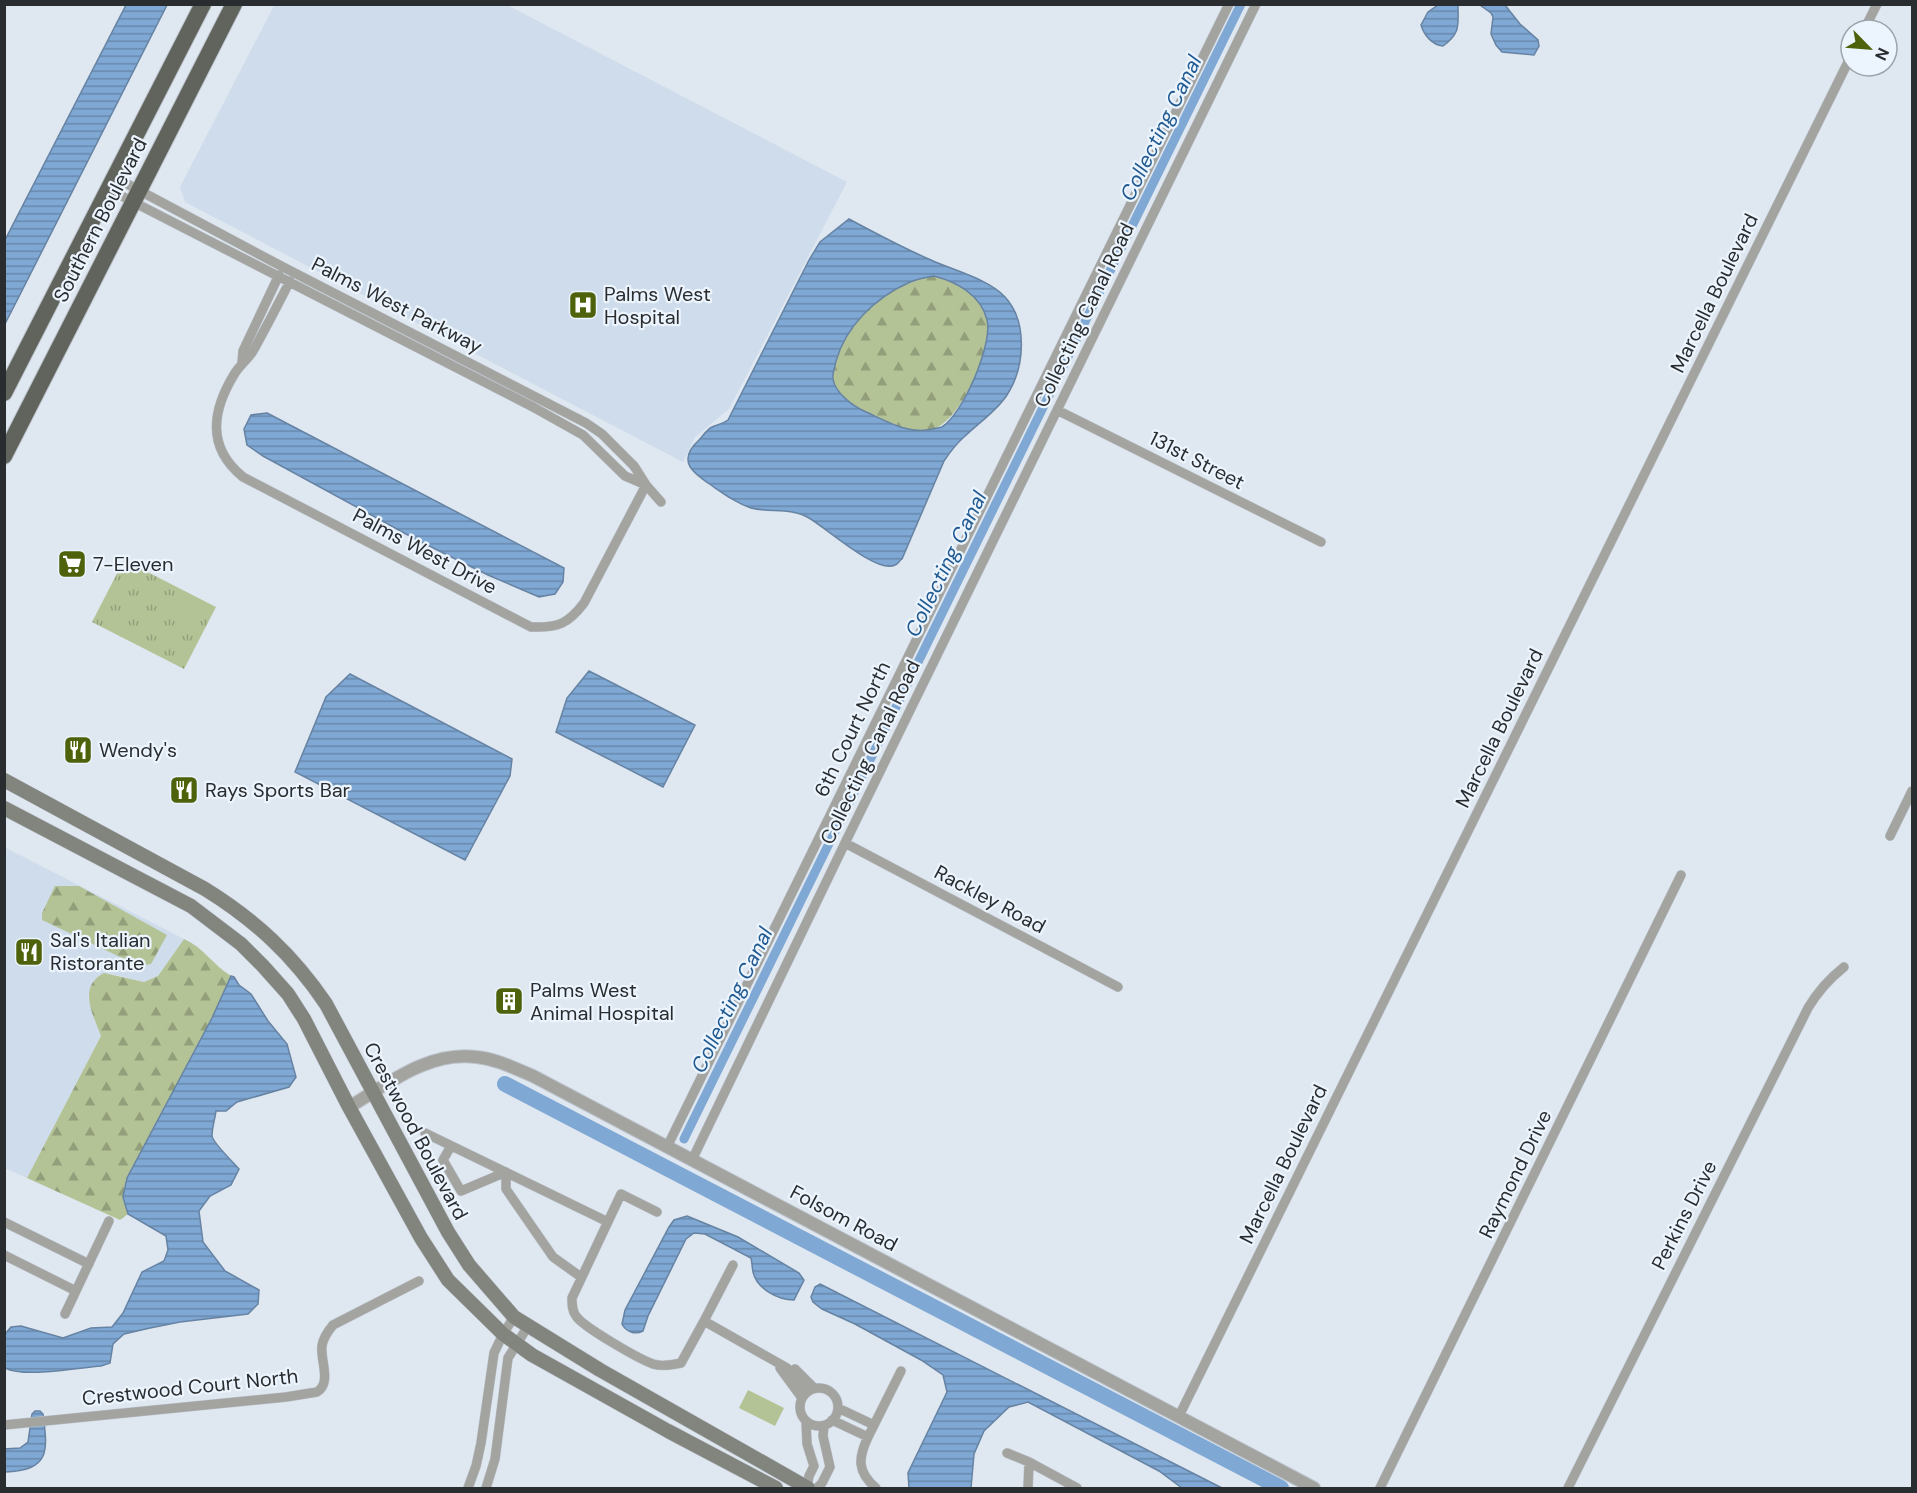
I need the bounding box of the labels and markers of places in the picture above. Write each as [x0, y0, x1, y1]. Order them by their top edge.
place label: Palms West Hospital [604, 281, 711, 330]
hospital icon: Palms West Hospital [567, 289, 599, 321]
supermarket icon: 7-Eleven [56, 548, 88, 580]
place label: 7-Eleven [93, 551, 173, 577]
restaurant icon: Wendy's [62, 734, 94, 766]
place label: Wendy's [99, 737, 177, 763]
restaurant icon: Rays Sports Bar [168, 774, 200, 806]
place label: Rays Sports Bar [205, 777, 350, 803]
place label: Sal's Italian Ristorante [50, 927, 151, 976]
restaurant icon: Sal's Italian Ristorante [13, 936, 45, 968]
place label: Palms West Animal Hospital [530, 977, 674, 1026]
building icon: Palms West Animal Hospital [493, 985, 525, 1017]

